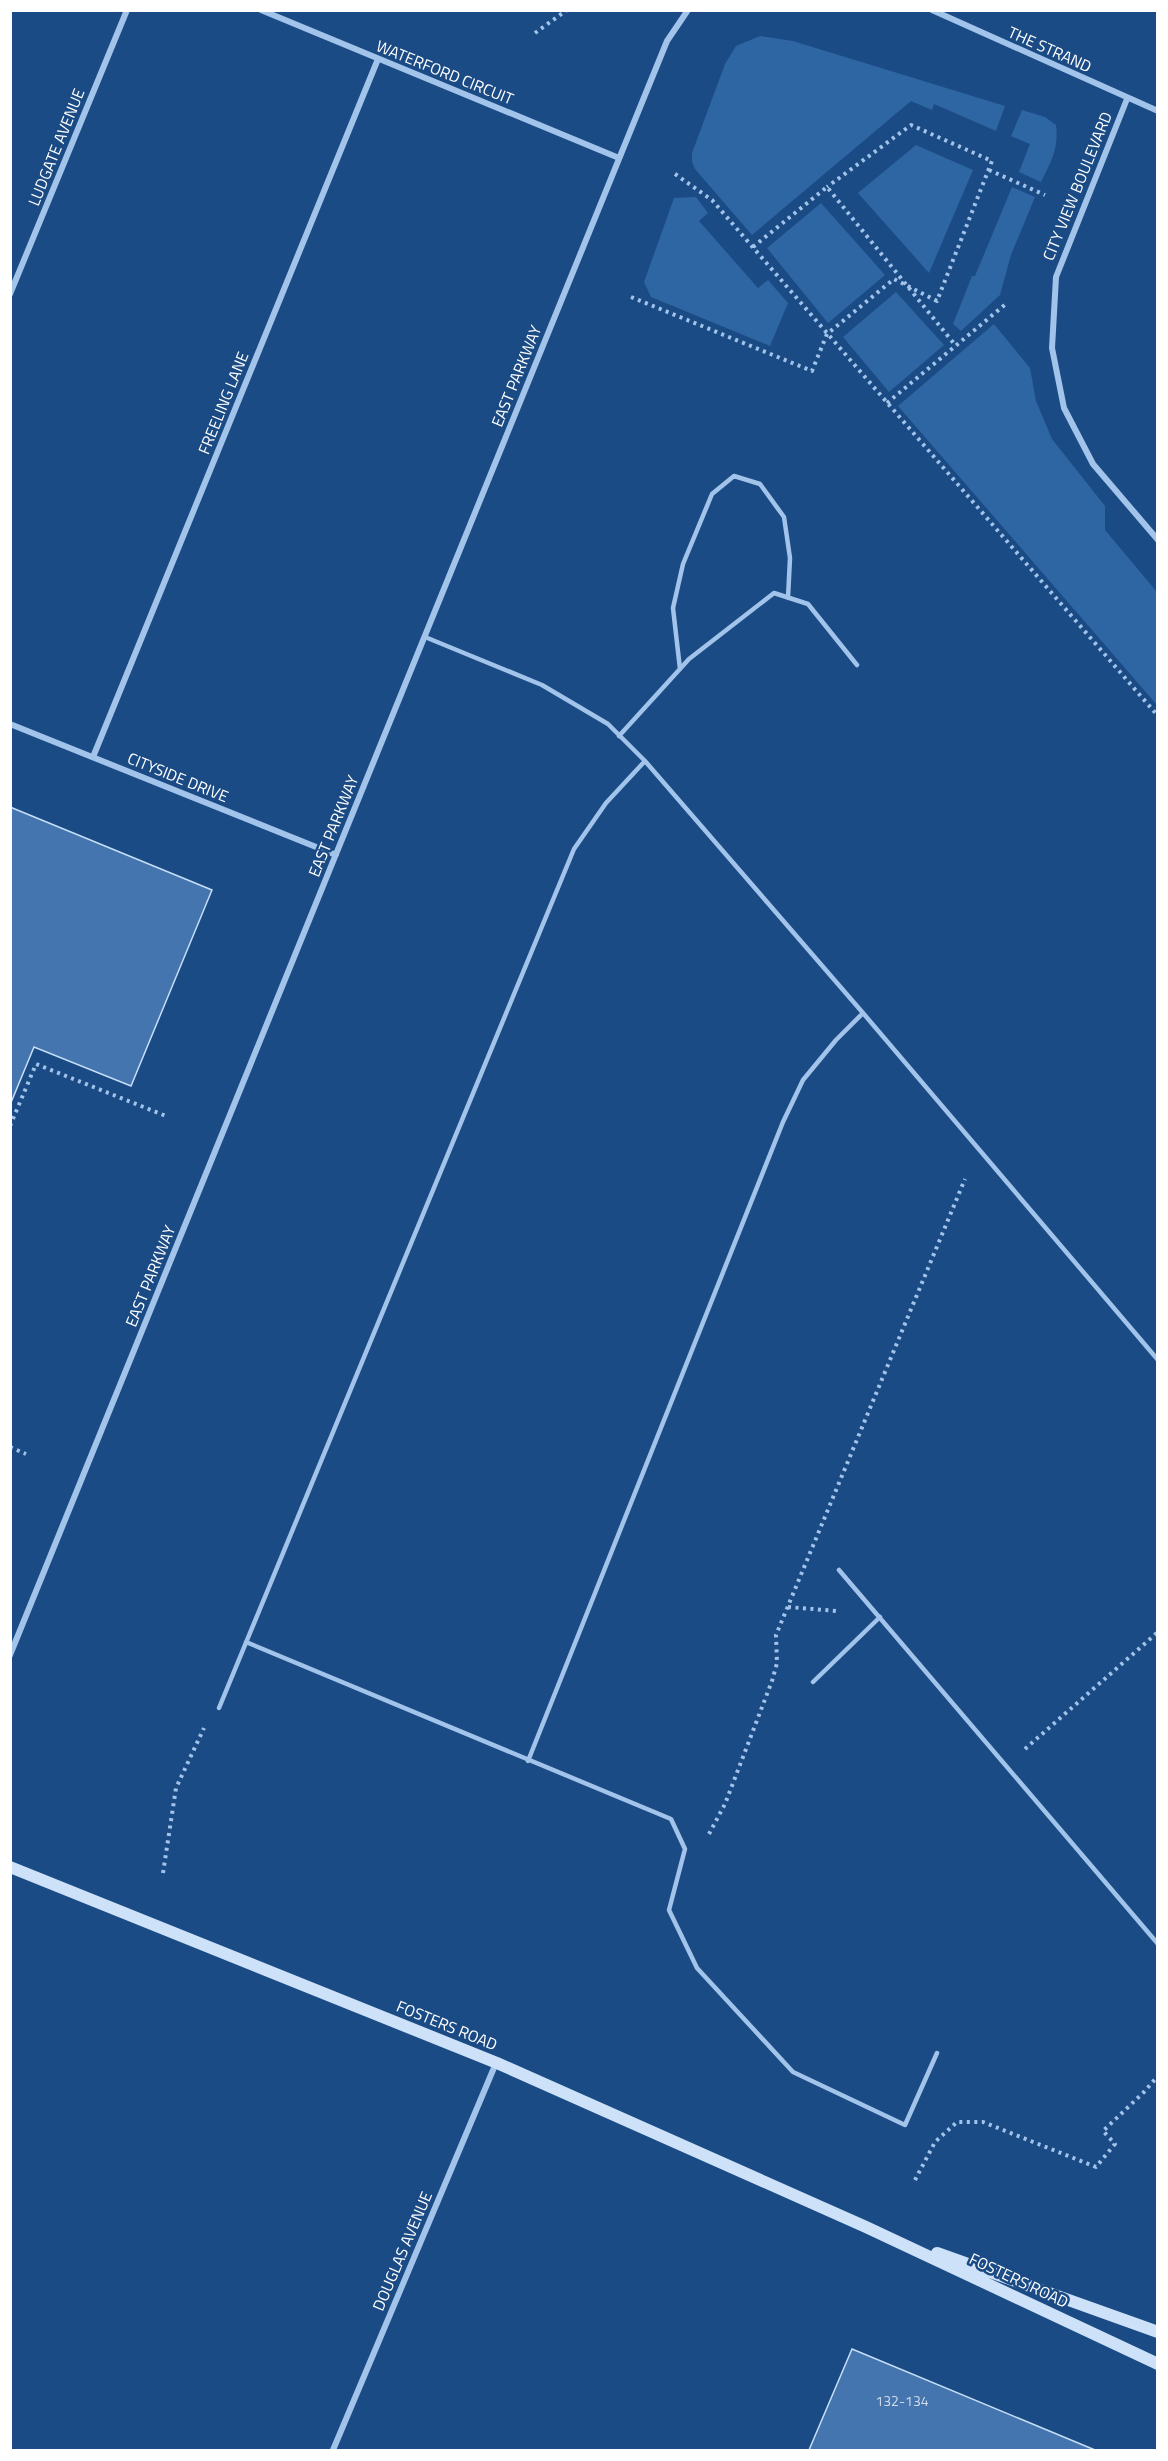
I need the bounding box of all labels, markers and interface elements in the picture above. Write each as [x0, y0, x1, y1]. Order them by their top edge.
street label: THE STRAND [1004, 20, 1096, 78]
street label: WATERFORD CIRCUIT [373, 34, 518, 111]
street label: LUDGATE AVENUE [22, 85, 91, 209]
street label: CITY VIEW BOULEVARD [1036, 108, 1118, 264]
street label: EAST PARKWAY [485, 321, 547, 430]
street label: FREELING LANE [192, 348, 255, 458]
street label: CITYSIDE DRIVE [124, 746, 232, 808]
street label: EAST PARKWAY [302, 771, 364, 880]
street label: EAST PARKWAY [119, 1221, 181, 1330]
street label: FOSTERS ROAD [393, 1994, 501, 2056]
street label: DOUGLAS AVENUE [366, 2187, 438, 2314]
street label: FOSTERS ROAD [965, 2247, 1073, 2313]
house number: 132-134 [875, 2390, 929, 2411]

